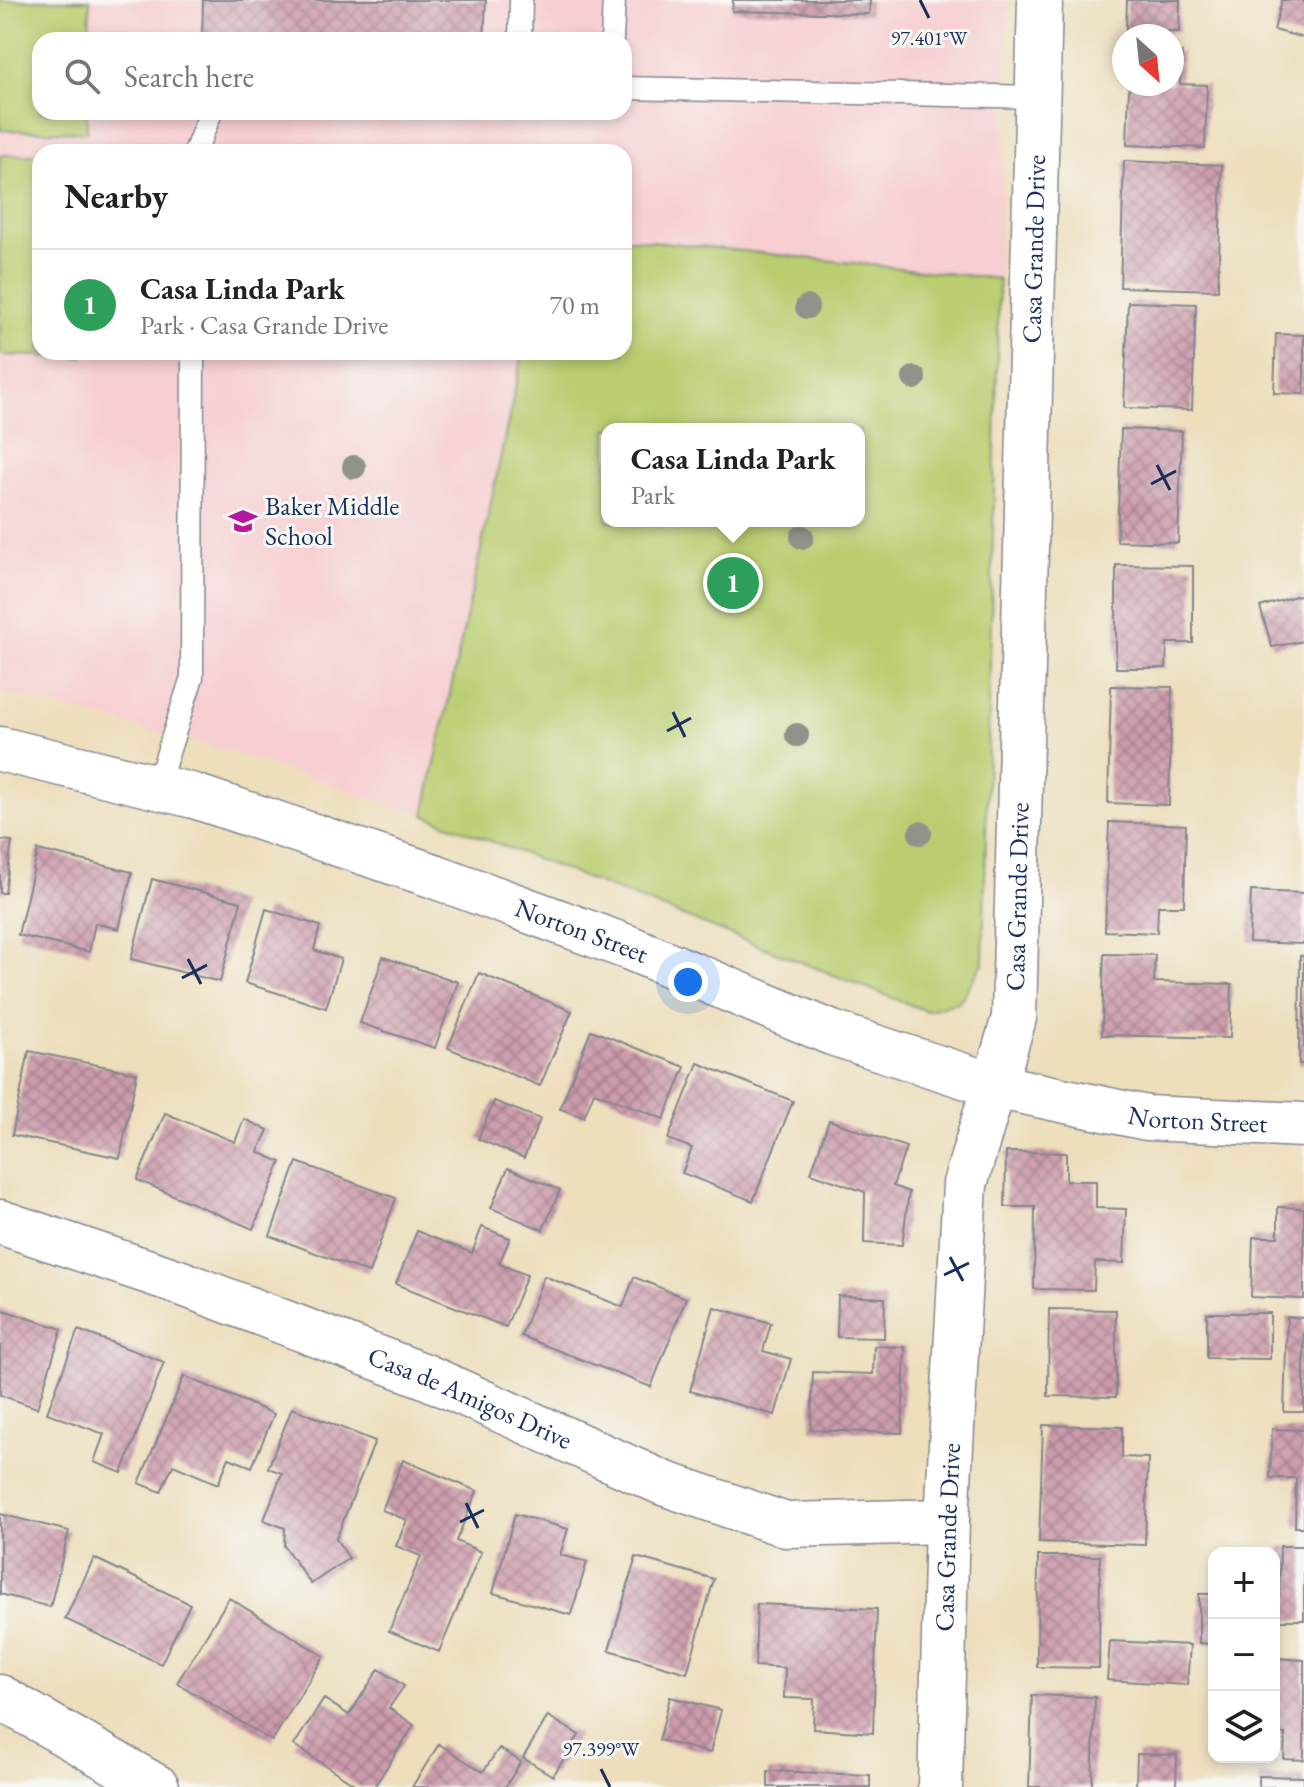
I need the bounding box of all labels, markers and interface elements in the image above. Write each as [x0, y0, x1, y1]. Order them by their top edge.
north arrow [1112, 24, 1184, 96]
text: 97.401°W [891, 25, 968, 51]
search box [32, 32, 632, 120]
icon: search [60, 54, 104, 98]
text: Search here [124, 57, 254, 96]
street label: Casa Grande Drive [1014, 154, 1053, 344]
text: Nearby [64, 174, 168, 218]
text: Casa Linda Park [140, 269, 345, 308]
text: 1 [83, 288, 97, 322]
text: 70 m [550, 288, 600, 322]
text: Park · Casa Grande Drive [140, 308, 388, 342]
popup [601, 423, 865, 527]
text: Casa Linda Park [631, 439, 835, 478]
text: Park [631, 478, 675, 512]
place label: Baker Middle School [265, 489, 399, 553]
school or university icon: Baker Middle School [228, 506, 258, 536]
pin: 1 [707, 553, 759, 613]
street label: Casa Grande Drive [998, 802, 1037, 991]
street label: Norton Street [511, 890, 653, 971]
your location [668, 962, 708, 1002]
street label: Norton Street [1125, 1097, 1268, 1140]
street label: Casa de Amigos Drive [363, 1339, 577, 1457]
street label: Casa Grande Drive [927, 1442, 968, 1632]
map controls [1208, 1547, 1280, 1763]
button: + [1208, 1547, 1280, 1619]
button: − [1208, 1619, 1280, 1691]
button: layers [1208, 1691, 1280, 1763]
text: 97.399°W [563, 1736, 640, 1762]

